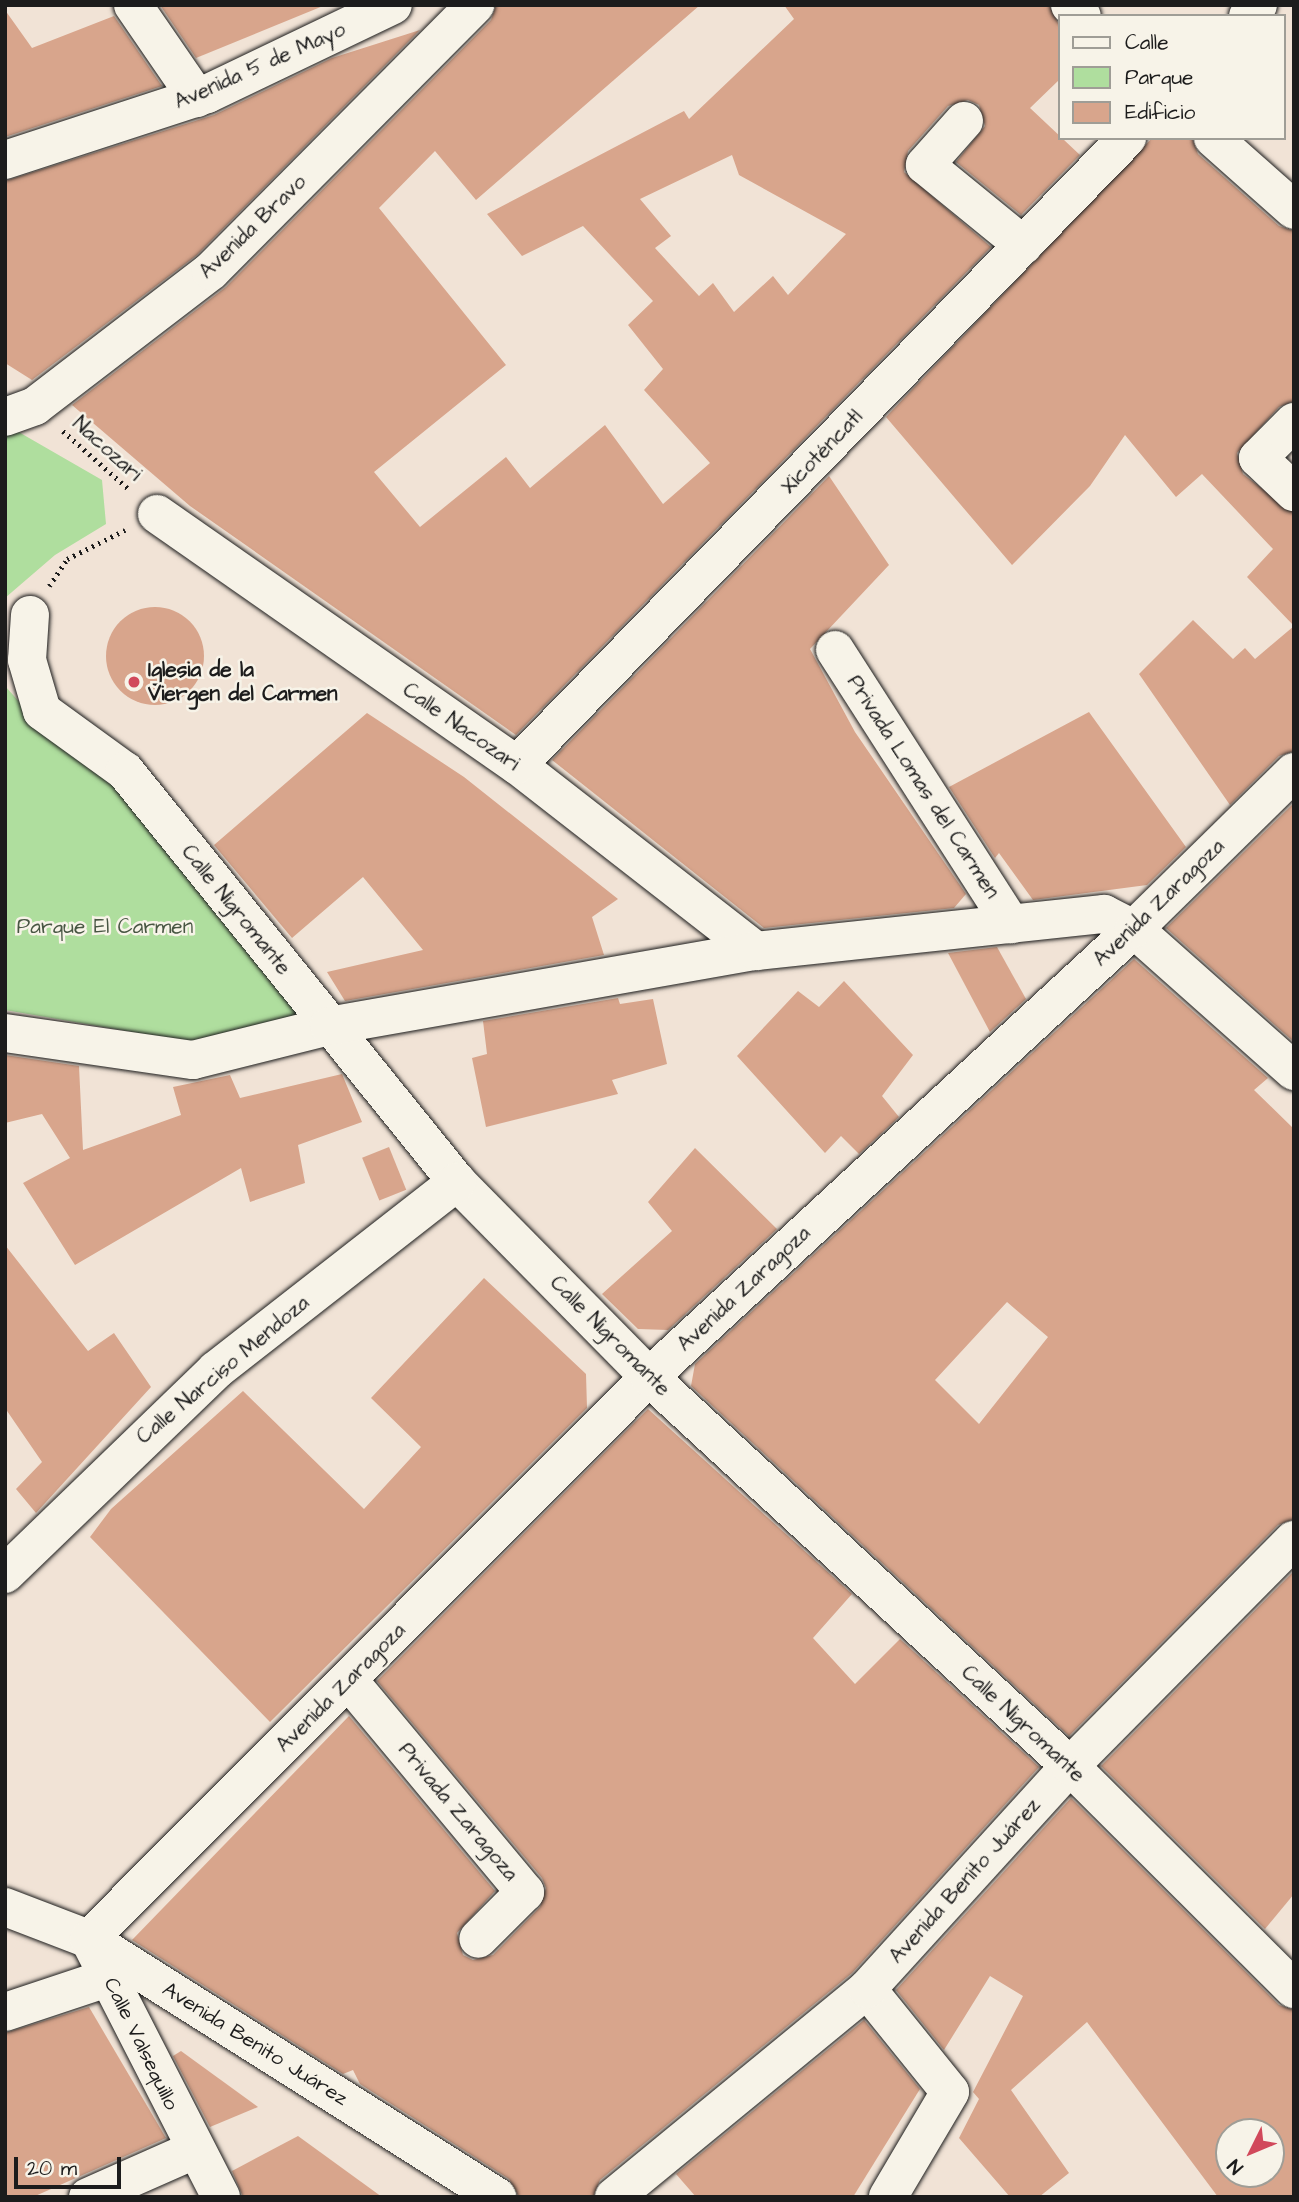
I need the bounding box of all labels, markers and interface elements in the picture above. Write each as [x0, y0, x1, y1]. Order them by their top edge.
legend [1058, 14, 1285, 140]
street label: Avenida 5 de Mayo [171, 17, 349, 115]
text: Calle [1125, 28, 1169, 57]
text: Parque [1125, 63, 1193, 92]
text: Edificio [1125, 98, 1195, 127]
street label: Avenida Bravo [194, 170, 312, 284]
street label: Xicoténcatl [776, 405, 868, 499]
street label: Nacozari [67, 411, 147, 487]
place label: Iglesia de la Viergen del Carmen [148, 657, 338, 707]
street label: Privada Lomas del Carmen [841, 671, 1005, 903]
marker: Iglesia de la Viergen del Carmen [126, 674, 142, 690]
street label: Calle Nacozari [398, 677, 524, 777]
street label: Avenida Zaragoza [1088, 834, 1230, 972]
street label: Calle Nigromante [176, 840, 296, 980]
park label: Parque El Carmen [17, 914, 193, 940]
street label: Avenida Zaragoza [672, 1221, 816, 1357]
street label: Calle Nigromante [545, 1271, 675, 1401]
street label: Calle Narciso Mendoza [132, 1290, 314, 1450]
street label: Avenida Zaragoza [271, 1618, 411, 1758]
street label: Calle Nigromante [956, 1660, 1090, 1788]
street label: Privada Zaragoza [393, 1738, 523, 1886]
street label: Avenida Benito Juárez [884, 1793, 1046, 1969]
street label: Calle Valsequillo [98, 1974, 184, 2114]
street label: Avenida Benito Juárez [158, 1977, 352, 2111]
north arrow [1215, 2118, 1285, 2188]
scale bar [18, 2142, 124, 2186]
text: N [1222, 2153, 1250, 2180]
text: 20 m [27, 2154, 77, 2183]

